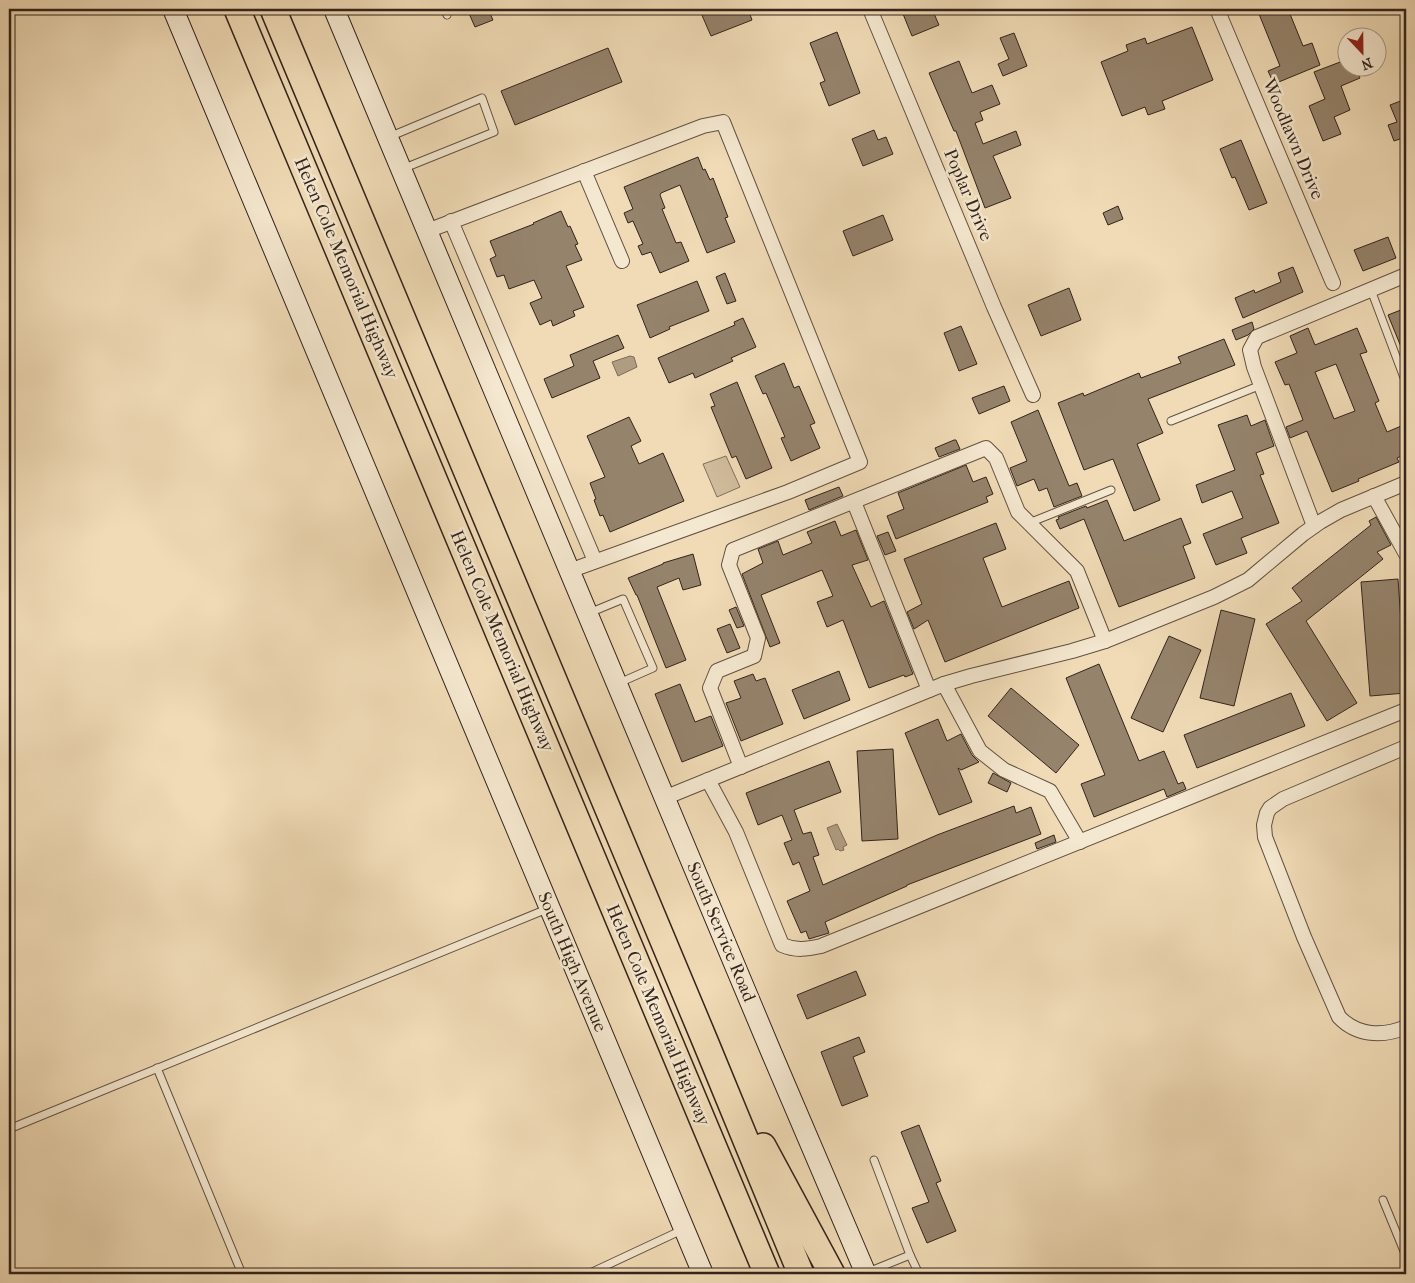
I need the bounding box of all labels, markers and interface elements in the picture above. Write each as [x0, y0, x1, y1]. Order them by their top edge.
north arrow [1338, 28, 1388, 78]
text: N [1358, 54, 1375, 74]
street label: Woodlawn Drive [1258, 75, 1328, 203]
street label: Poplar Drive [939, 146, 997, 244]
street label: Helen Cole Memorial Highway [290, 154, 403, 383]
street label: Helen Cole Memorial Highway [446, 527, 559, 756]
street label: South Service Road [682, 859, 760, 1005]
street label: South High Avenue [533, 889, 611, 1035]
street label: Helen Cole Memorial Highway [602, 901, 715, 1130]

